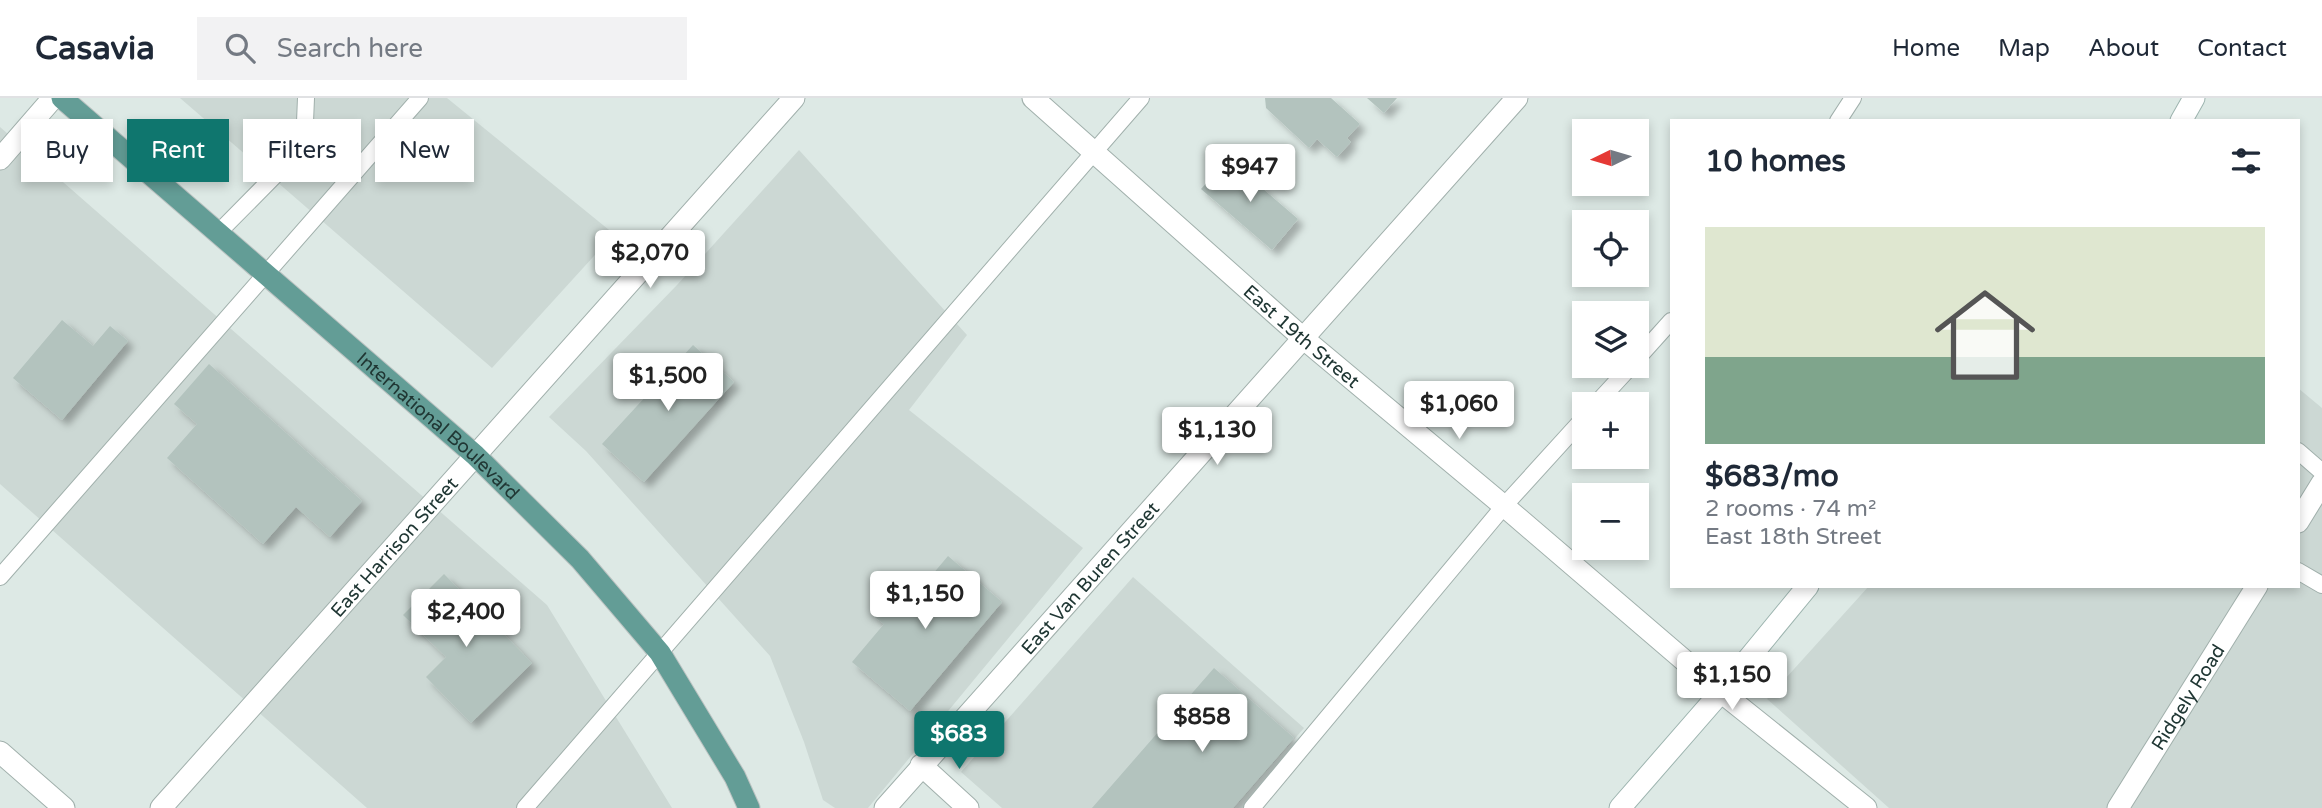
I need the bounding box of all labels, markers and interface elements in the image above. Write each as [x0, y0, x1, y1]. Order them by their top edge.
search box [197, 17, 687, 80]
text: Casavia [35, 29, 155, 68]
icon: search [221, 29, 259, 67]
text: Search here [277, 33, 423, 64]
text: Home [1892, 34, 1960, 63]
text: Map [1998, 34, 2050, 63]
text: About [2088, 34, 2159, 63]
text: Contact [2197, 34, 2287, 63]
chip: Buy [21, 119, 113, 182]
chip: Rent [127, 119, 229, 182]
chip: Filters [243, 119, 361, 182]
chip: New [375, 119, 474, 182]
north arrow [1572, 119, 1648, 196]
map controls [1572, 119, 1649, 560]
icon: filters [2227, 142, 2265, 180]
text: 10 homes [1705, 143, 1846, 180]
pin: $947 [1209, 144, 1291, 204]
text: $947 [1221, 153, 1279, 181]
button: locate [1572, 210, 1649, 287]
pin: $2,070 [593, 230, 707, 290]
text: $2,070 [611, 239, 689, 267]
icon: home [1922, 272, 2048, 398]
street label: East 19th Street [1239, 281, 1364, 393]
button: layers [1572, 301, 1649, 378]
street label: International Boulevard [352, 348, 524, 505]
pin: $1,500 [611, 354, 725, 413]
text: $1,500 [629, 362, 707, 390]
pin: $1,060 [1402, 382, 1516, 441]
text: $1,060 [1420, 390, 1498, 418]
button: + [1572, 392, 1649, 469]
pin: $1,130 [1160, 408, 1274, 467]
text: $1,130 [1178, 416, 1256, 444]
text: $683/mo [1705, 458, 1839, 495]
street label: East Harrison Street [327, 473, 463, 622]
button: − [1572, 483, 1649, 560]
text: 2 rooms · 74 m² [1705, 495, 1876, 523]
street label: East Van Buren Street [1017, 498, 1164, 659]
text: East 18th Street [1705, 523, 1882, 551]
pin: $1,150 [868, 572, 982, 631]
text: $1,150 [886, 580, 964, 608]
pin: $2,400 [409, 589, 523, 649]
text: $2,400 [427, 598, 505, 626]
street label: Ridgely Road [2147, 641, 2230, 754]
pin: $1,150 [1675, 652, 1789, 712]
text: $1,150 [1693, 661, 1771, 689]
pin: $858 [1161, 694, 1243, 754]
text: $858 [1173, 703, 1231, 731]
pin: $683 [918, 712, 1000, 771]
text: $683 [930, 720, 988, 748]

